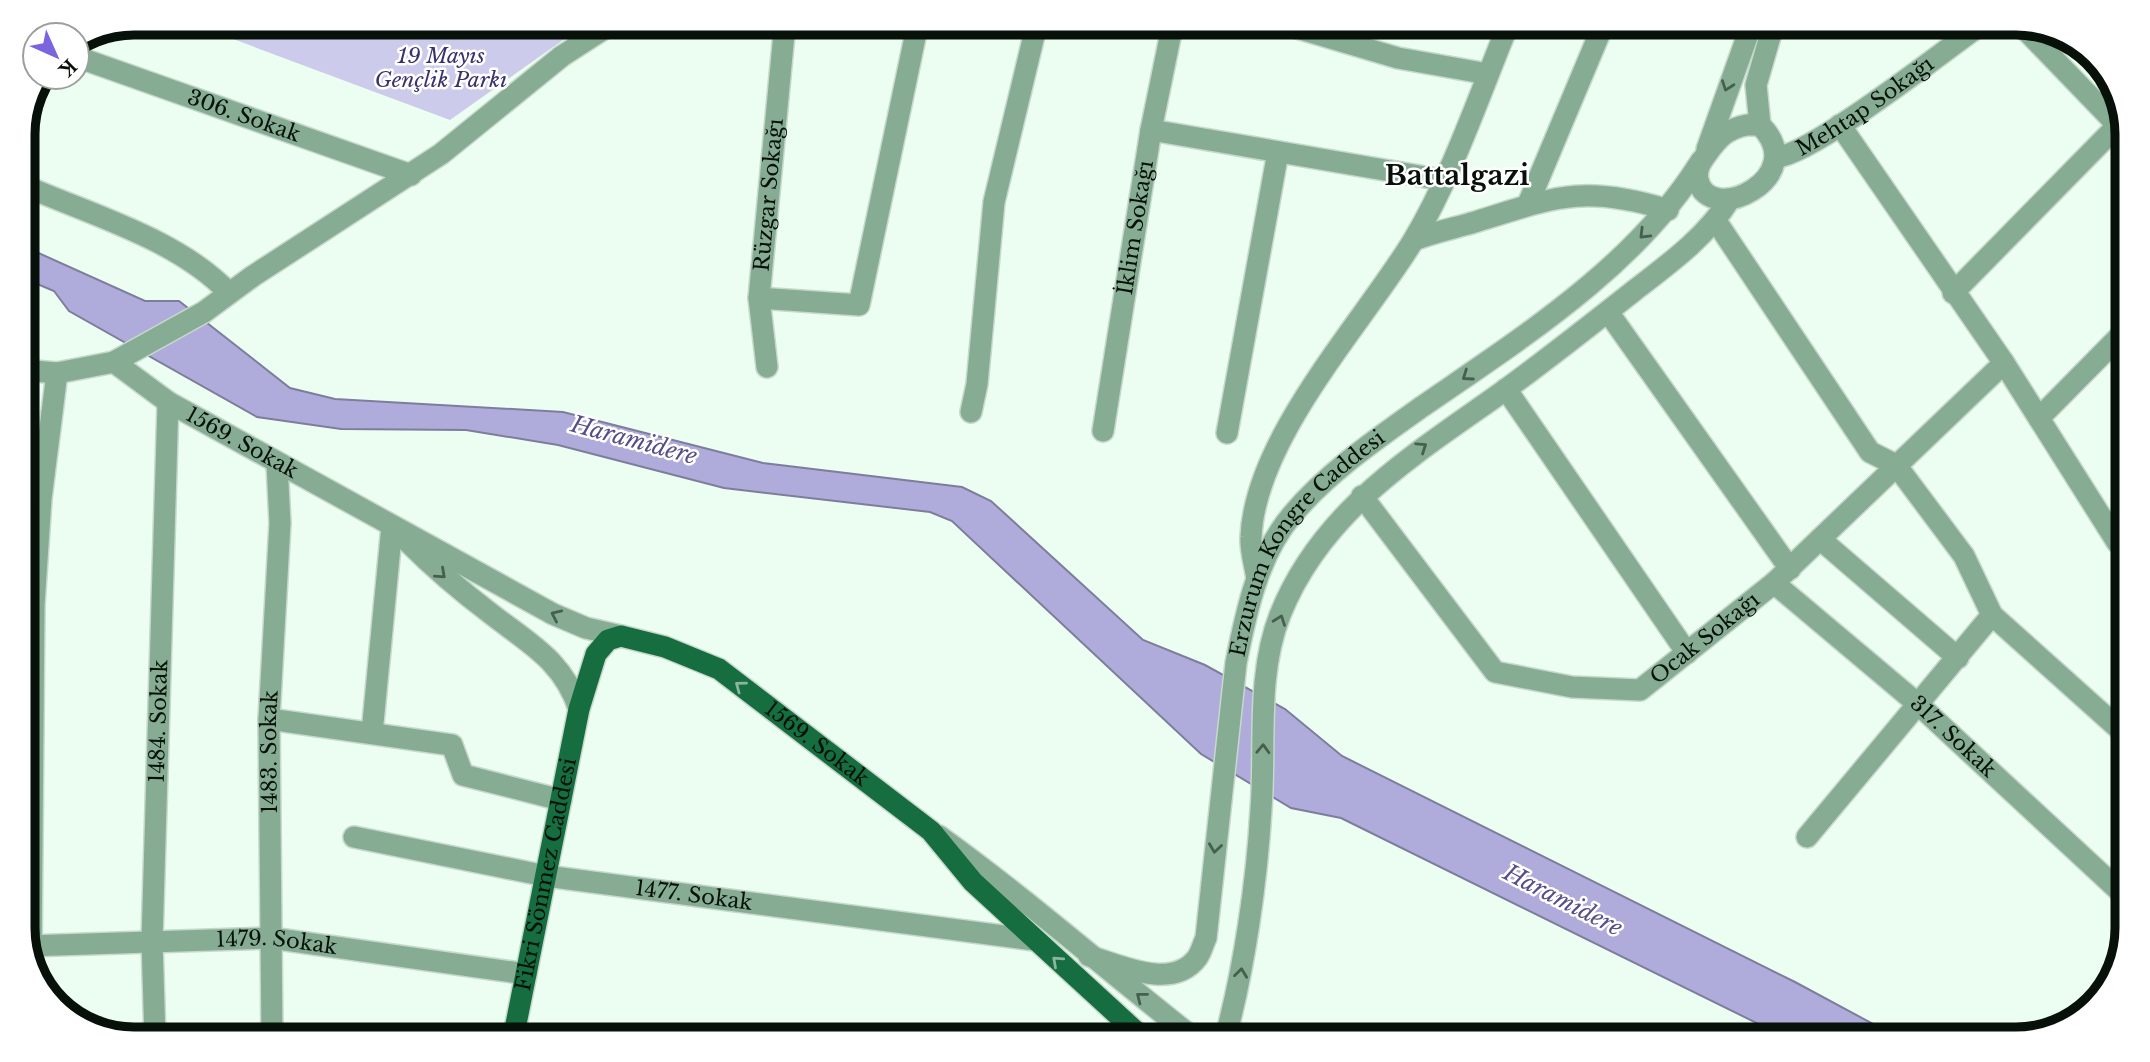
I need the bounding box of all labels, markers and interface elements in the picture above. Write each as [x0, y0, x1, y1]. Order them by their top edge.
north arrow [21, 21, 91, 91]
park label: 19 Mayıs Gençlik Parkı [375, 43, 507, 93]
street label: Mehtap Sokağı [1791, 51, 1939, 162]
text: K [53, 54, 81, 82]
one-way arrow [1721, 80, 1735, 92]
street label: 306. Sokak [184, 84, 304, 148]
street label: Rüzgar Sokağı [749, 117, 789, 273]
street label: İklim Sokağı [1112, 158, 1159, 297]
district label: Battalgazi [1385, 158, 1529, 193]
one-way arrow [1639, 226, 1652, 239]
one-way arrow [1462, 368, 1475, 380]
street label: 1569. Sokak [181, 401, 303, 484]
water label: Haramidere [567, 409, 701, 470]
street label: Erzurum Kongre Caddesi [1225, 425, 1390, 659]
one-way arrow [1414, 443, 1427, 455]
one-way arrow [433, 566, 446, 578]
street label: Ocak Sokağı [1645, 587, 1765, 690]
one-way arrow [551, 609, 564, 623]
one-way arrow [1272, 615, 1286, 627]
street label: 1484. Sokak [144, 659, 173, 783]
one-way arrow [736, 681, 748, 694]
street label: 1483. Sokak [256, 689, 284, 814]
street label: 317. Sokak [1905, 690, 2002, 783]
street label: 1569. Sokak [760, 696, 874, 792]
one-way arrow [1256, 743, 1271, 754]
street label: Fikri Sönmez Caddesi [510, 755, 582, 993]
one-way arrow [1208, 843, 1223, 854]
water label: Haramidere [1498, 858, 1627, 942]
street label: 1477. Sokak [634, 875, 754, 916]
street label: 1479. Sokak [216, 925, 339, 960]
one-way arrow [1052, 957, 1065, 969]
one-way arrow [1233, 967, 1248, 979]
one-way arrow [1137, 993, 1150, 1005]

